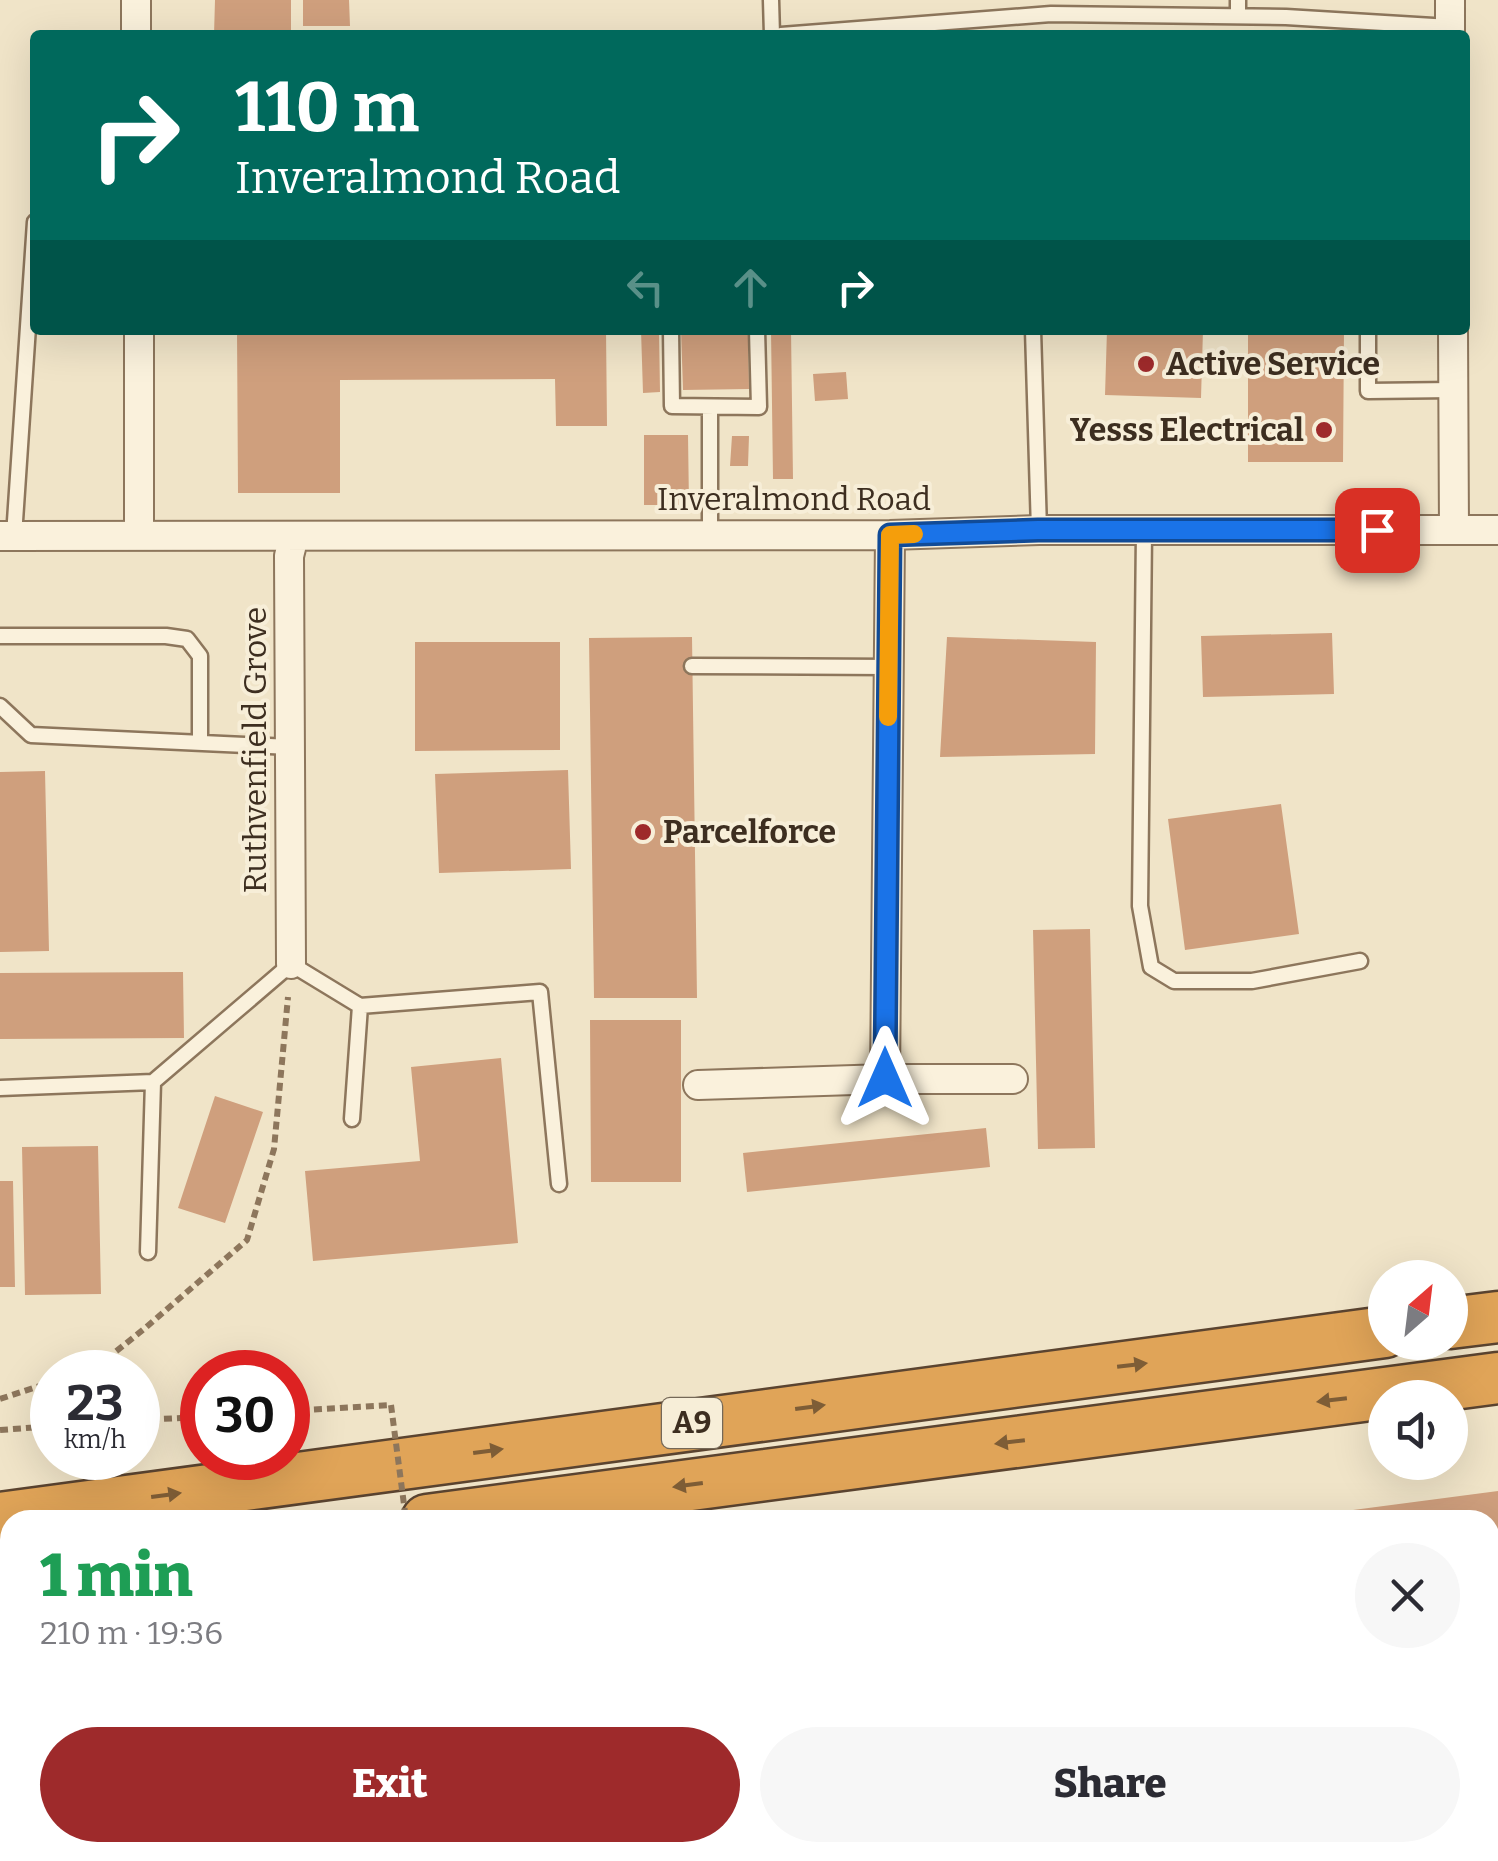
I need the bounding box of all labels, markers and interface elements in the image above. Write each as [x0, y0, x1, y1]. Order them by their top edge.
text: 110 m [235, 66, 419, 150]
icon: right [70, 70, 200, 200]
text: Inveralmond Road [235, 151, 621, 205]
icon: left [618, 260, 673, 315]
icon: ahead [723, 260, 778, 315]
icon: right [828, 260, 883, 315]
place label: Active Service [1166, 345, 1380, 383]
marker: Active Service [1135, 353, 1157, 375]
place label: Yesss Electrical [1070, 411, 1304, 449]
marker: Yesss Electrical [1313, 419, 1335, 441]
street label: Inveralmond Road [657, 480, 931, 518]
pin [1335, 488, 1420, 573]
icon: arrive [1350, 503, 1405, 558]
street label: Ruthvenfield Grove [236, 607, 274, 893]
place label: Parcelforce [663, 813, 836, 851]
marker: Parcelforce [632, 821, 654, 843]
position arrow [833, 1026, 937, 1130]
north arrow [1368, 1260, 1468, 1360]
map controls [1368, 1260, 1468, 1480]
speed limit sign: 30 [180, 1350, 310, 1480]
one-way arrow [1117, 1356, 1149, 1372]
text: 23 [67, 1373, 123, 1433]
button: sound [1368, 1380, 1468, 1480]
one-way arrow [1316, 1392, 1347, 1408]
road number: A9 [662, 1398, 722, 1448]
one-way arrow [795, 1399, 826, 1415]
text: km/h [64, 1425, 126, 1455]
one-way arrow [993, 1435, 1025, 1451]
one-way arrow [473, 1442, 504, 1458]
one-way arrow [671, 1477, 703, 1493]
one-way arrow [151, 1486, 182, 1502]
text: 1 min [40, 1540, 193, 1612]
button: close [1355, 1543, 1460, 1648]
text: 210 m · 19:36 [40, 1614, 223, 1652]
button: Exit [40, 1727, 740, 1842]
button: Share [760, 1727, 1460, 1842]

